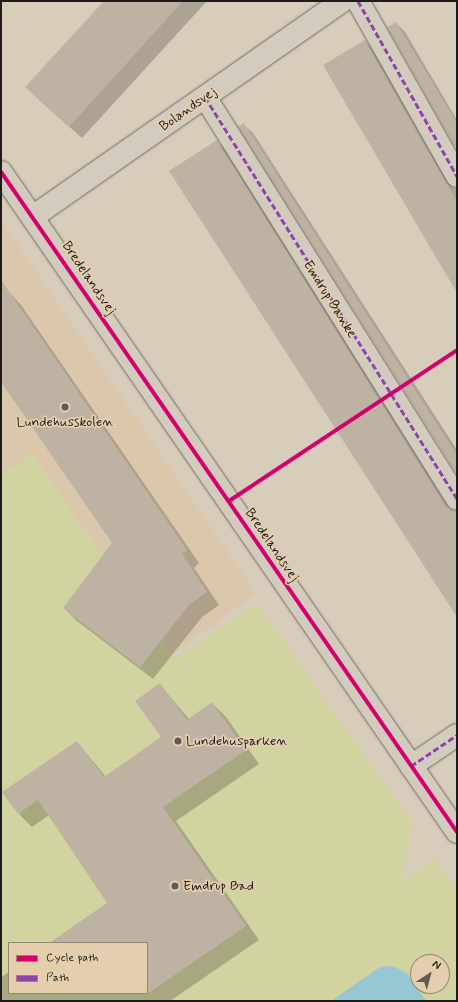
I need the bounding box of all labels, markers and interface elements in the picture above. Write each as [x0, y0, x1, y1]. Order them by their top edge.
street label: Bolandsvej [156, 83, 220, 135]
street label: Bredelandsvej [58, 238, 120, 318]
street label: Emdrup Banke [301, 259, 359, 339]
marker: Lundehusskolen [60, 402, 70, 412]
place label: Lundehusskolen [17, 414, 113, 430]
street label: Bredelandsvej [241, 505, 303, 585]
place label: Lundehusparken [186, 733, 287, 749]
marker: Lundehusparken [173, 736, 183, 746]
place label: Emdrup Bad [183, 878, 253, 894]
marker: Emdrup Bad [170, 881, 180, 891]
legend [8, 942, 148, 994]
text: Cycle path [46, 950, 98, 966]
north arrow [410, 954, 450, 994]
text: N [429, 957, 444, 973]
text: Path [46, 970, 69, 986]

